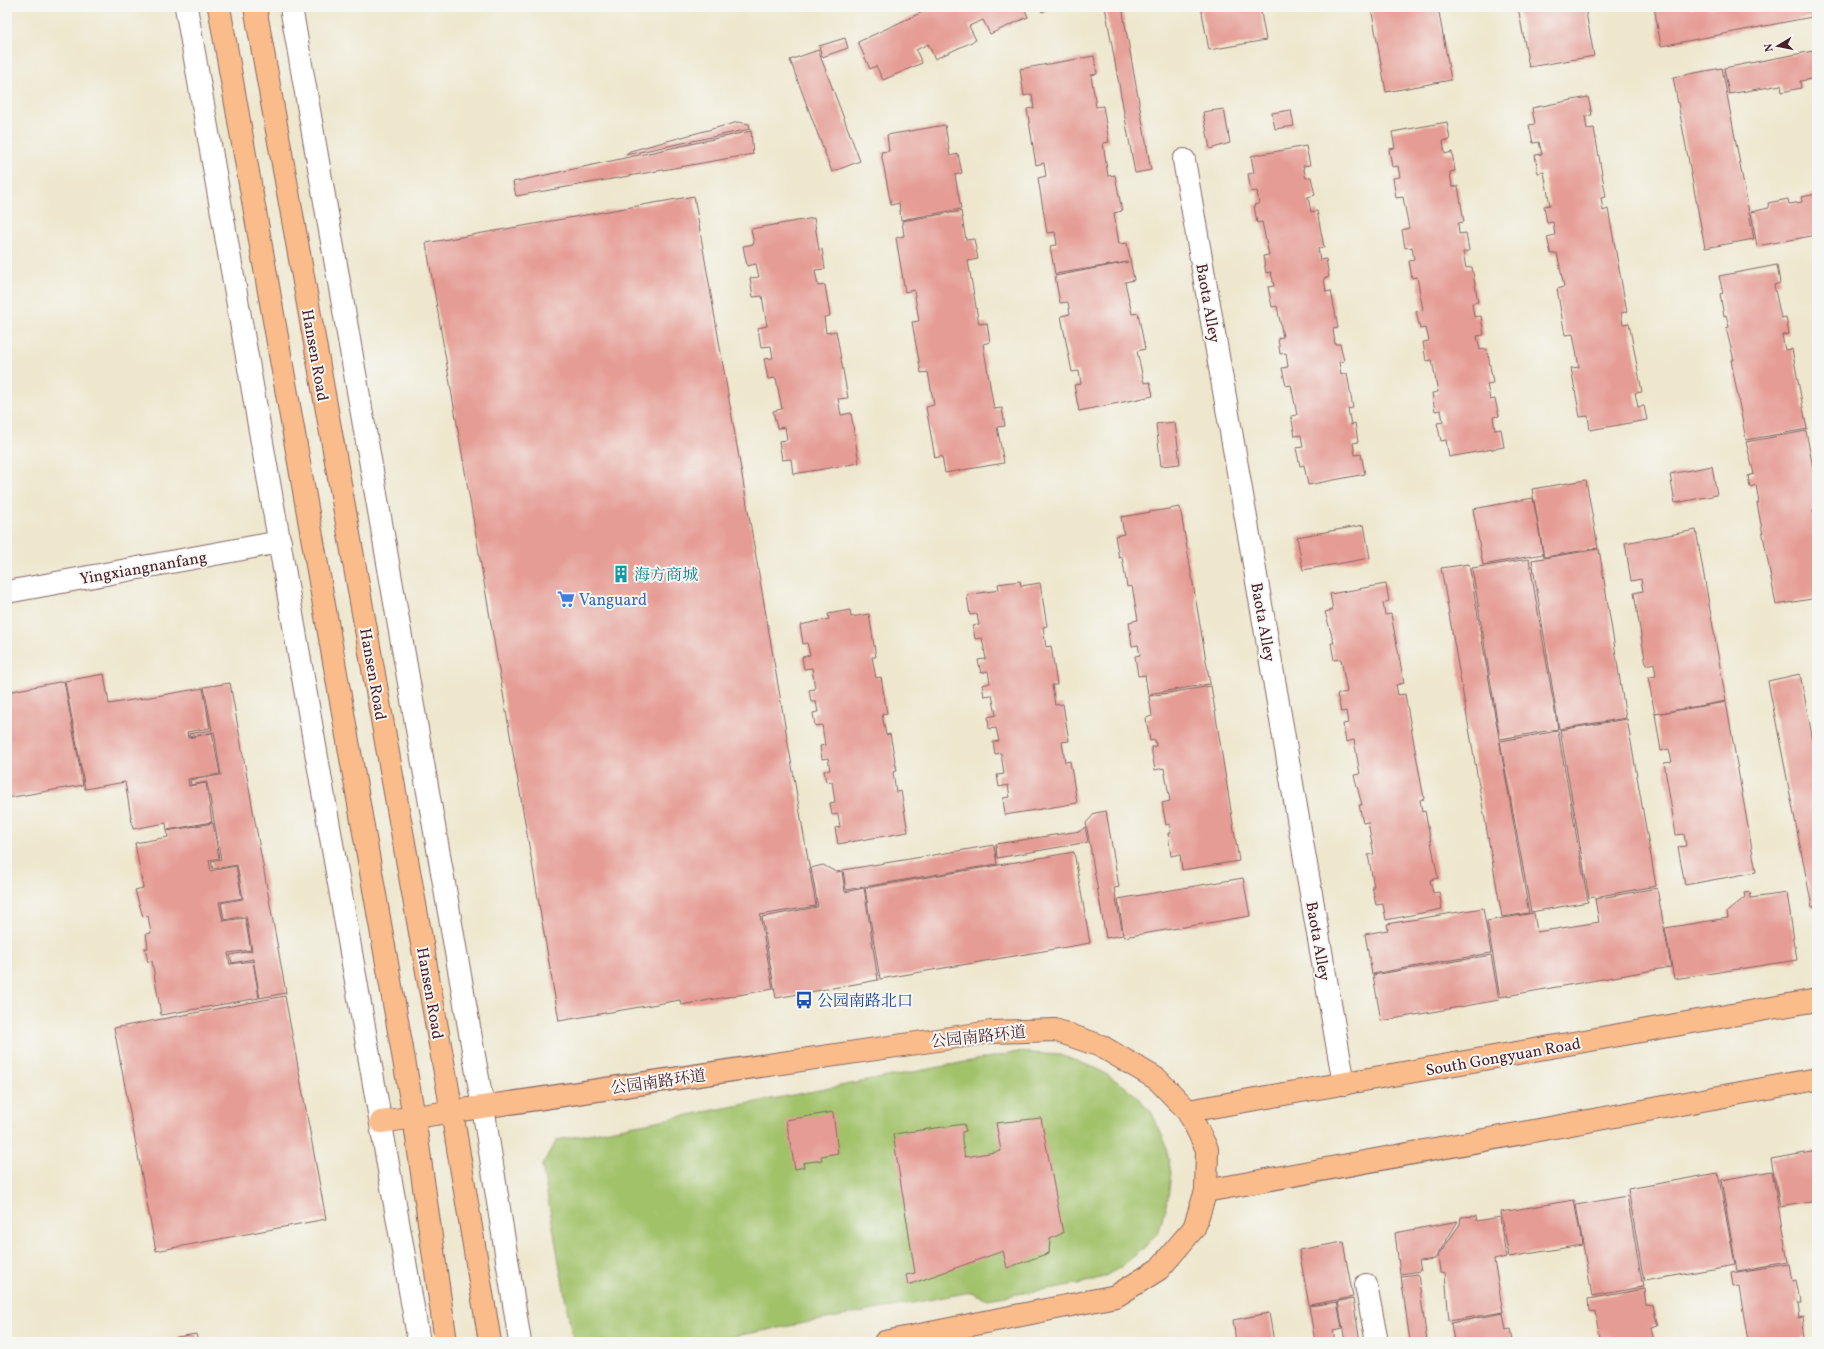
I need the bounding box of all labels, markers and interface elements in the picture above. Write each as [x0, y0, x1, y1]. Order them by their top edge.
north arrow [1758, 26, 1798, 66]
text: N [1762, 42, 1778, 53]
street label: Baota Alley [1189, 262, 1225, 345]
street label: Hansen Road [295, 308, 333, 403]
street label: Yingxiangnanfang [78, 547, 209, 591]
building icon: 海方商城 [611, 564, 631, 584]
place label: 海方商城 [634, 565, 698, 587]
street label: Baota Alley [1244, 581, 1280, 664]
supermarket icon: Vanguard [556, 589, 576, 609]
place label: Vanguard [579, 590, 647, 612]
street label: Hansen Road [353, 627, 391, 722]
street label: Baota Alley [1299, 900, 1335, 983]
street label: Hansen Road [410, 946, 448, 1041]
bus stop icon: 公园南路北口 [794, 990, 814, 1010]
place label: 公园南路北口 [817, 991, 913, 1013]
street label: 公园南路环道 [929, 1022, 1027, 1054]
street label: South Gongyuan Road [1424, 1033, 1583, 1082]
street label: 公园南路环道 [609, 1065, 707, 1101]

